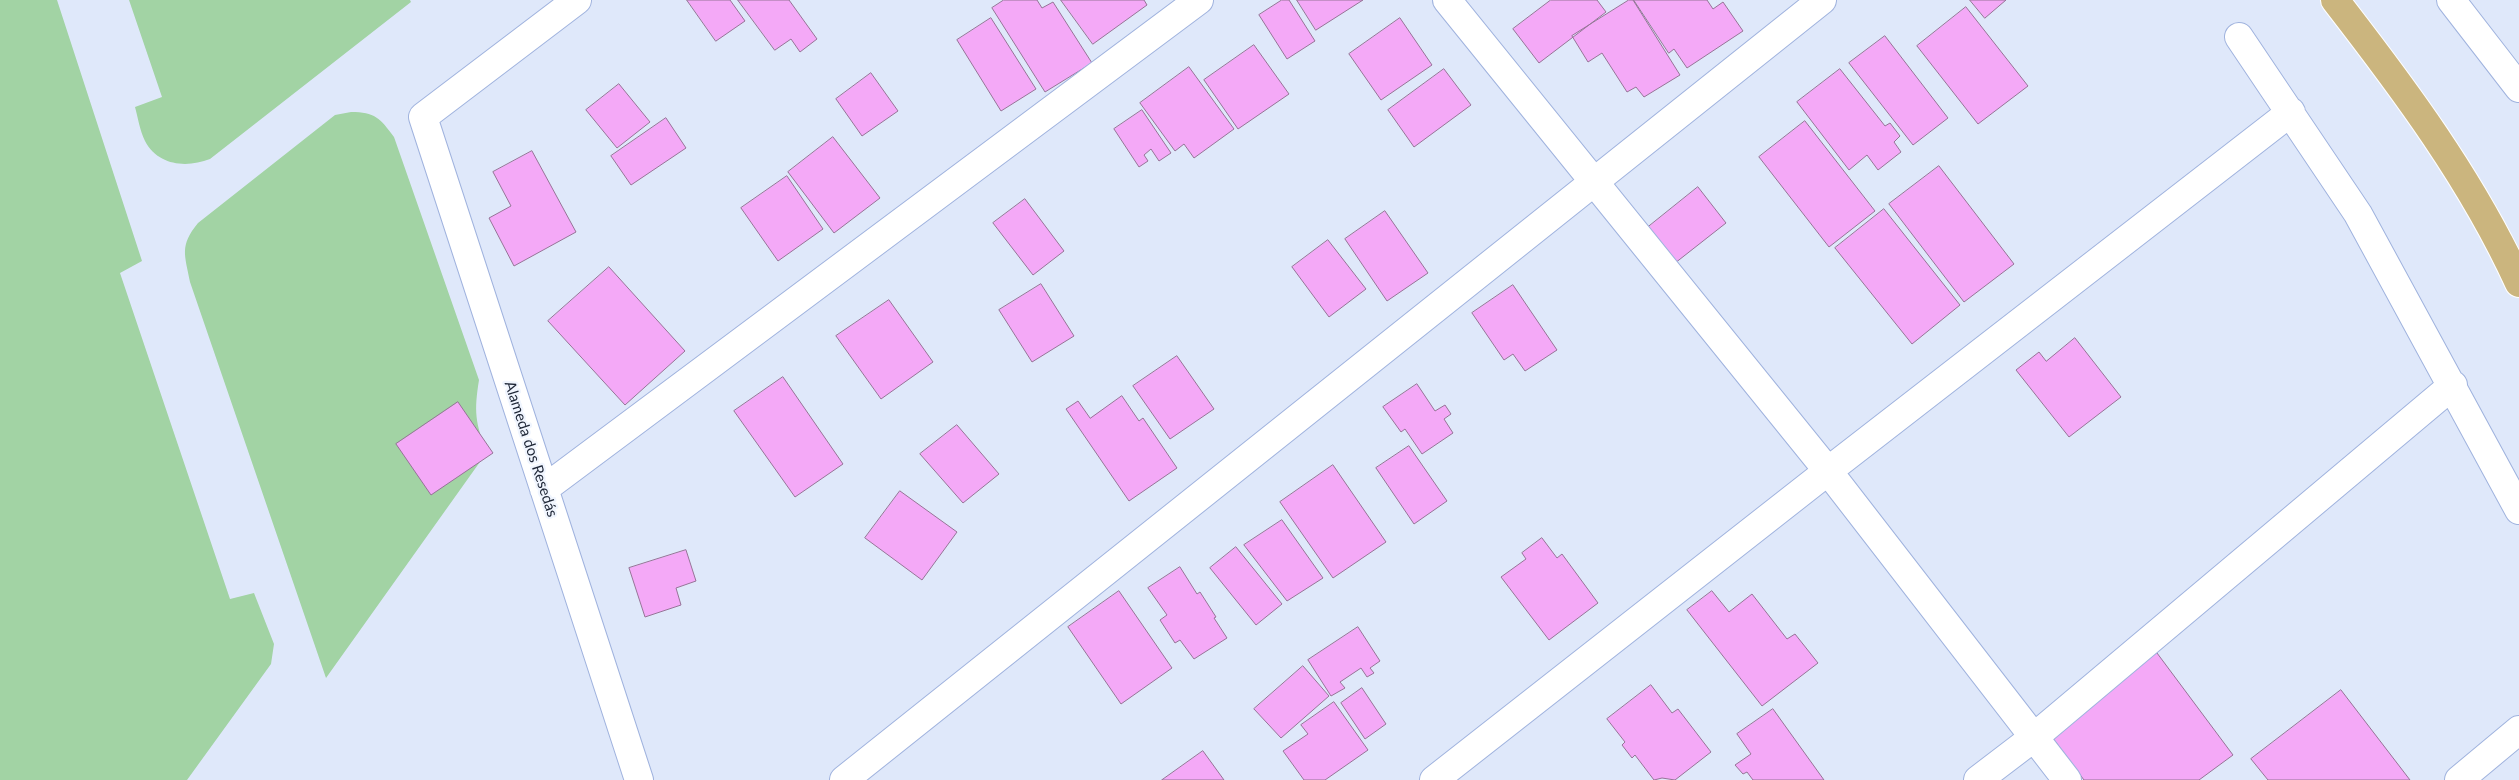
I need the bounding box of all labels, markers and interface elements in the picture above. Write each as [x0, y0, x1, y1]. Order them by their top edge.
street label: Alameda dos Resedás [501, 379, 561, 519]

